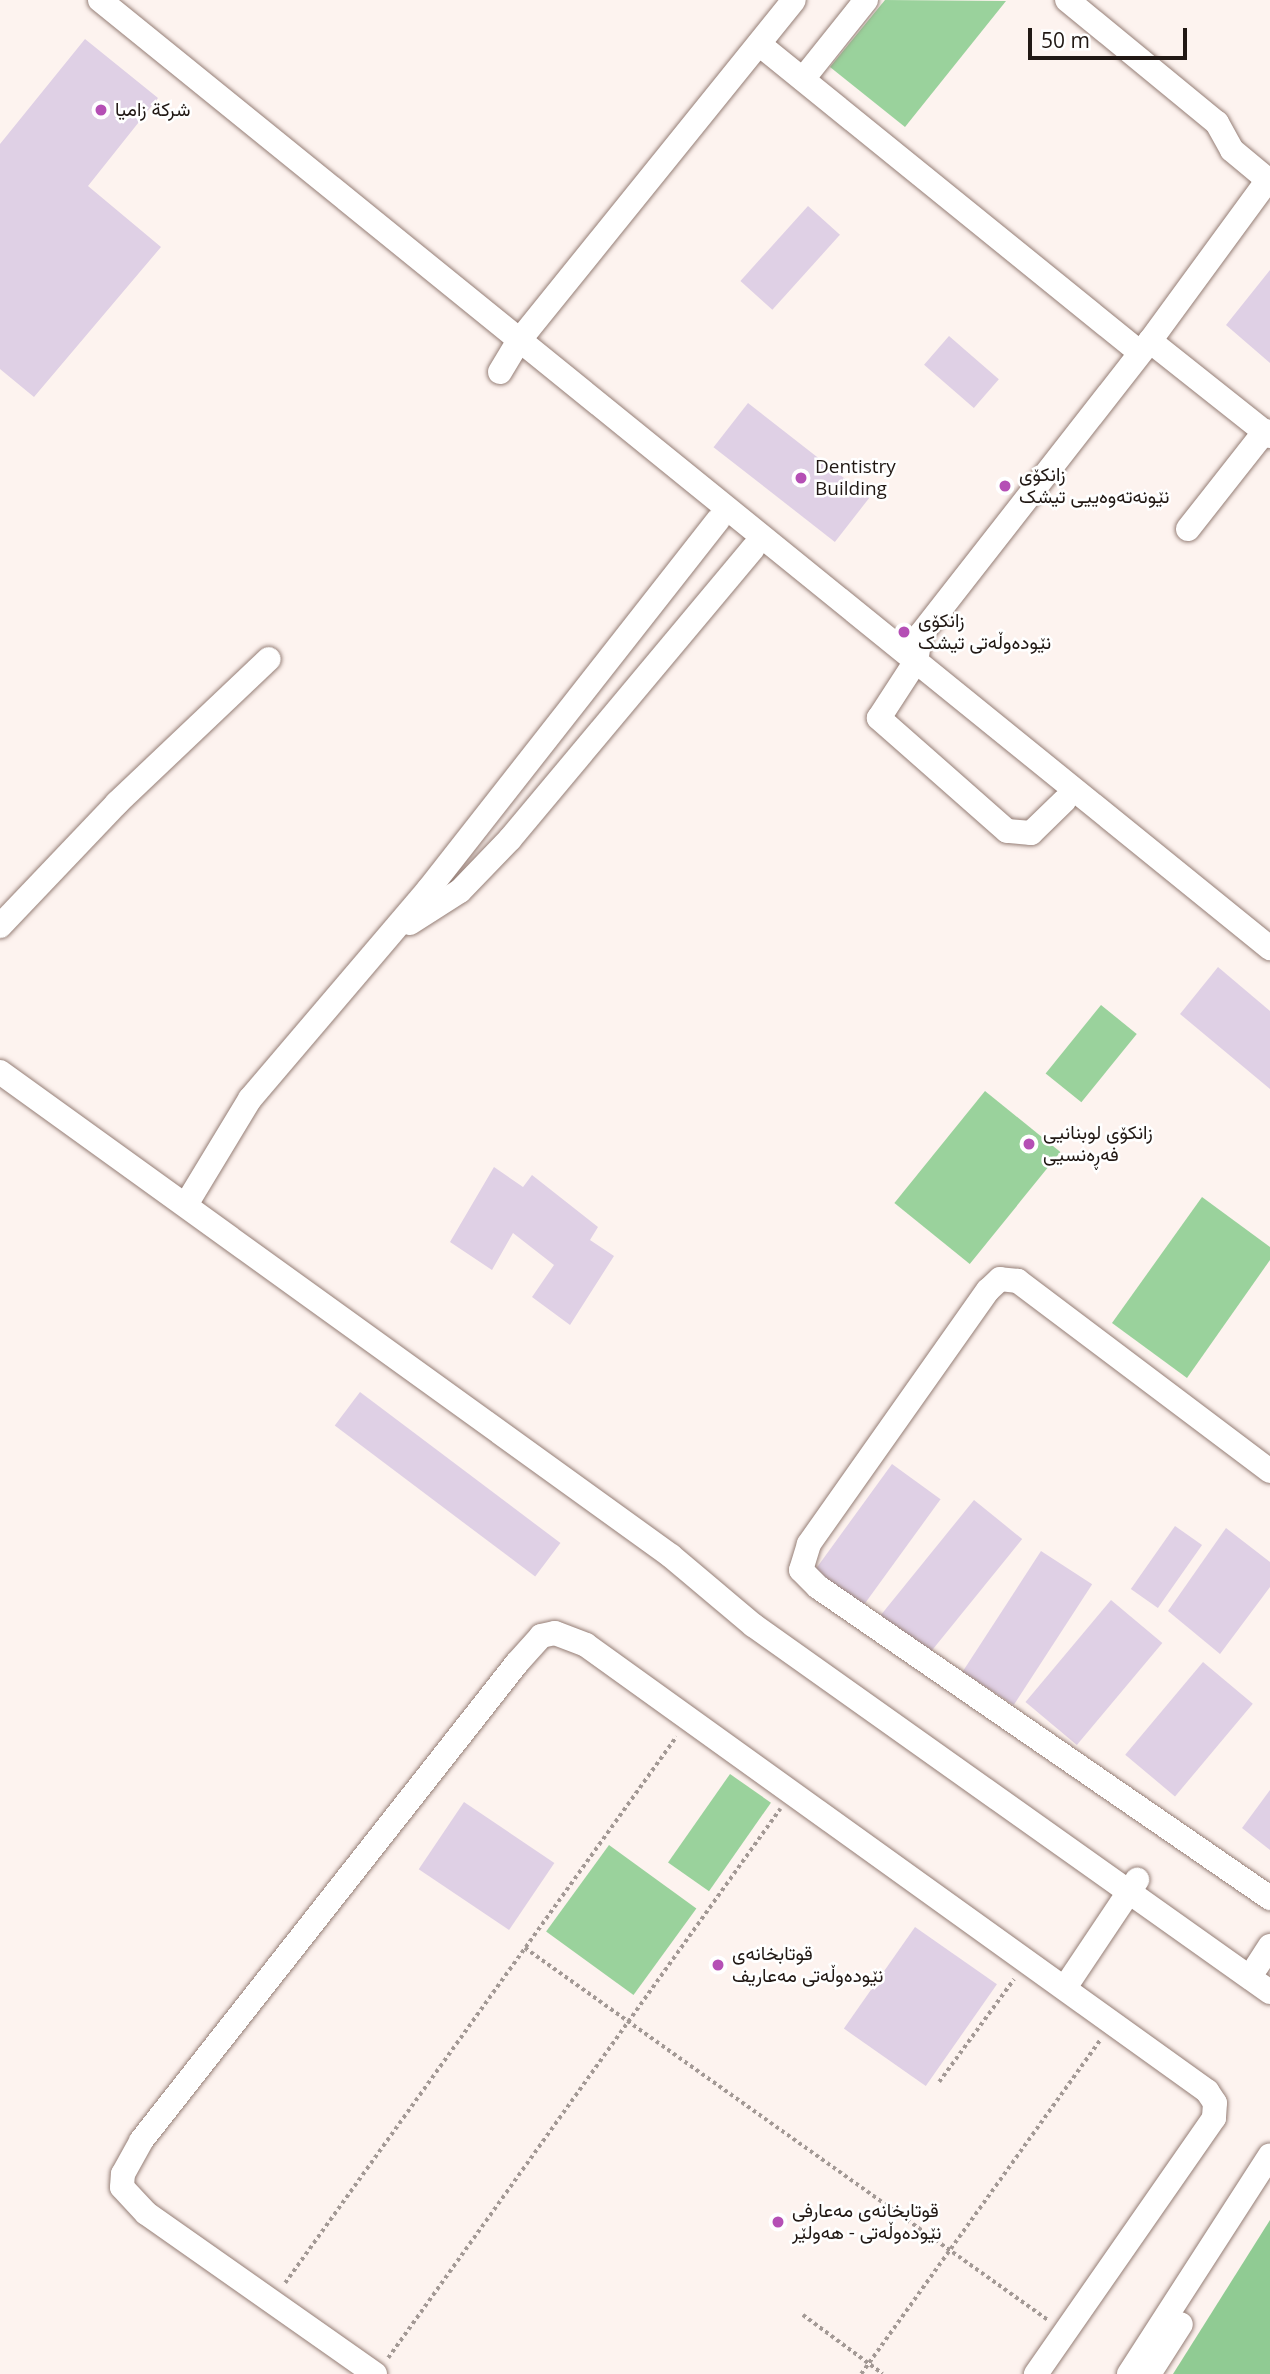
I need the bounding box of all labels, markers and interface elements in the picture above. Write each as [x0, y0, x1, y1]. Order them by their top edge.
scale bar [1032, 14, 1191, 58]
text: 50 m [1041, 26, 1090, 54]
place label: شركة زاميا [115, 99, 190, 121]
marker: شركة زاميا [93, 102, 109, 118]
place label: Dentistry Building [815, 456, 896, 500]
place label: زانکۆی نێونەتەوەییی تیشک [1019, 464, 1169, 508]
marker: Dentistry Building [793, 470, 809, 486]
marker: زانکۆی نێونەتەوەییی تیشک [997, 478, 1013, 494]
place label: زانکۆی نێودەوڵەتی تیشک [918, 610, 1051, 654]
marker: زانکۆی نێودەوڵەتی تیشک [896, 624, 912, 640]
place label: زانکۆی لوبنانیی فەڕەنسیی [1043, 1122, 1153, 1166]
marker: زانکۆی لوبنانیی فەڕەنسیی [1021, 1136, 1037, 1152]
place label: قوتابخانەی نێودەوڵەتی مەعاریف [732, 1943, 884, 1987]
marker: قوتابخانەی نێودەوڵەتی مەعاریف [710, 1957, 726, 1973]
place label: قوتابخانەی مەعارفی نێودەوڵەتی - هەولێر [792, 2200, 941, 2244]
marker: قوتابخانەی مەعارفی نێودەوڵەتی - هەولێر [770, 2214, 786, 2230]

